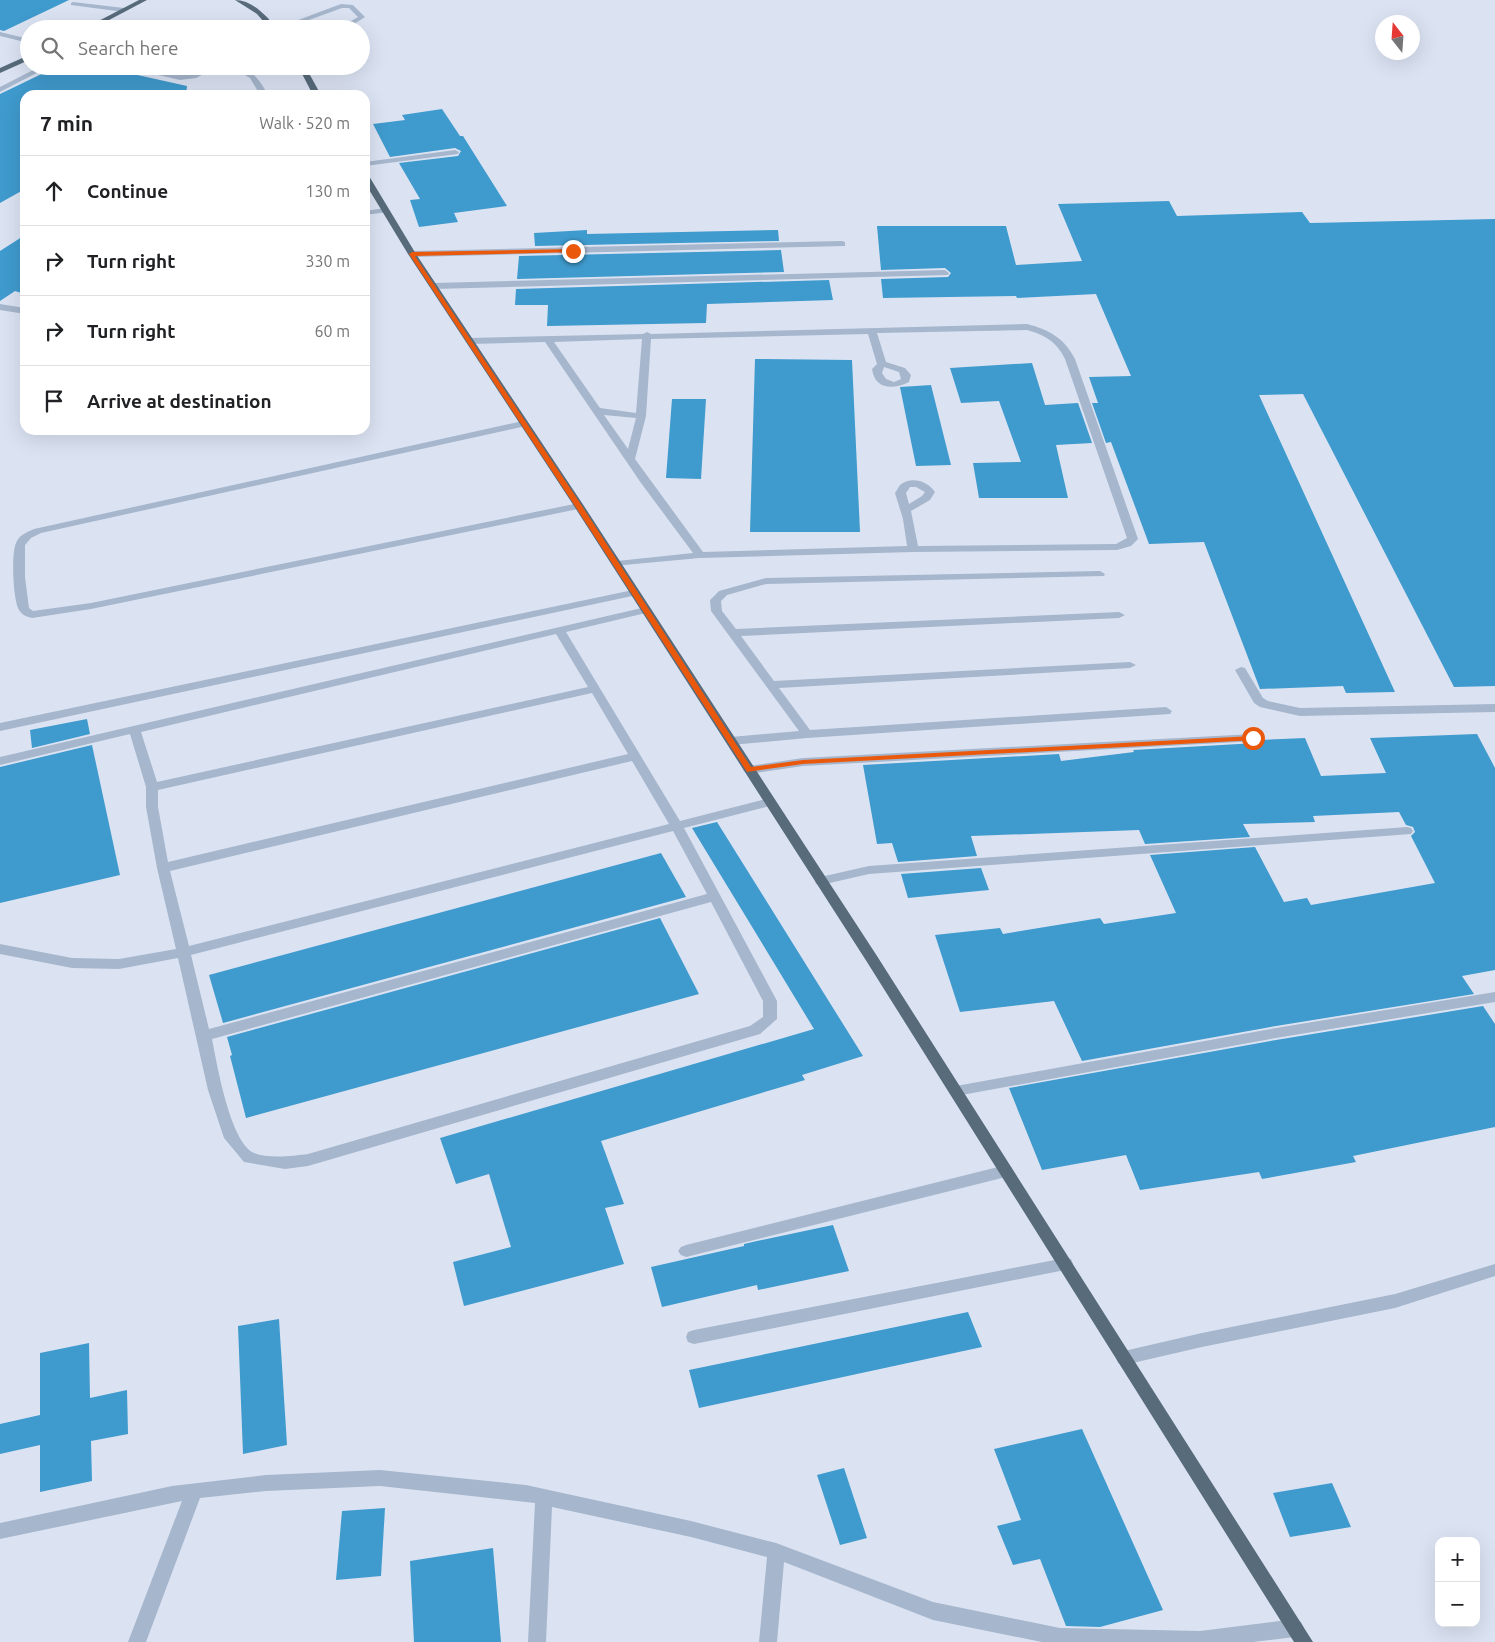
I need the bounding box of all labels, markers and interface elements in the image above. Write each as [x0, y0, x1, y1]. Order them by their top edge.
north arrow [1375, 15, 1420, 60]
search box [20, 20, 370, 75]
icon: search [38, 34, 66, 62]
text: Search here [78, 37, 178, 59]
text: 7 min [40, 111, 93, 135]
text: Walk · 520 m [259, 114, 350, 132]
icon: ahead [40, 177, 68, 205]
text: Continue [87, 180, 168, 202]
text: 130 m [305, 182, 350, 200]
route end [562, 240, 585, 263]
icon: right [40, 247, 68, 275]
text: Turn right [87, 250, 175, 272]
text: 330 m [305, 252, 350, 270]
icon: right [40, 317, 68, 345]
text: Turn right [87, 320, 175, 342]
text: 60 m [314, 322, 350, 340]
icon: arrive [40, 387, 68, 415]
text: Arrive at destination [87, 390, 272, 412]
route start [1242, 727, 1265, 750]
map controls [1435, 1537, 1480, 1627]
button: + [1435, 1537, 1480, 1582]
button: − [1435, 1582, 1480, 1627]

